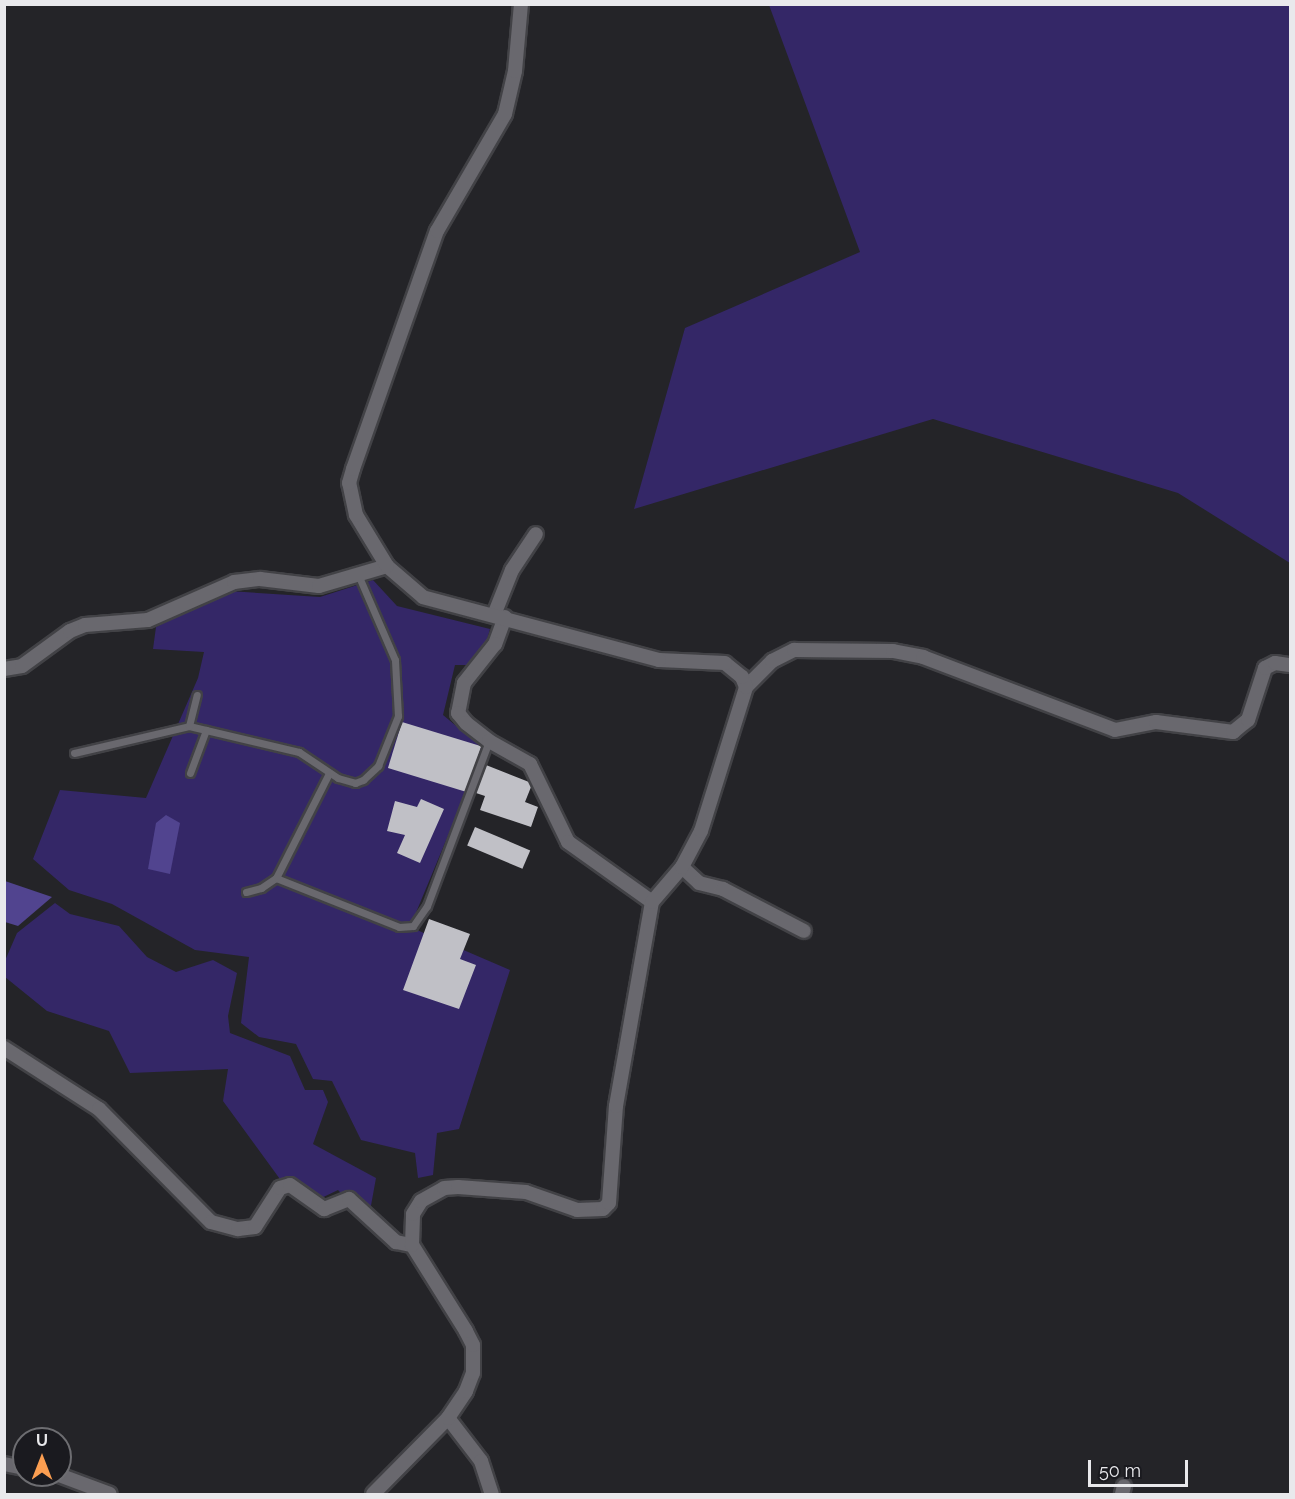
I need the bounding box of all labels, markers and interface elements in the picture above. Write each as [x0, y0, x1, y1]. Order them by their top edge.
north arrow [12, 1427, 72, 1487]
text: U [36, 1431, 48, 1450]
scale bar [1091, 1448, 1192, 1486]
text: 50 m [1099, 1460, 1141, 1481]

